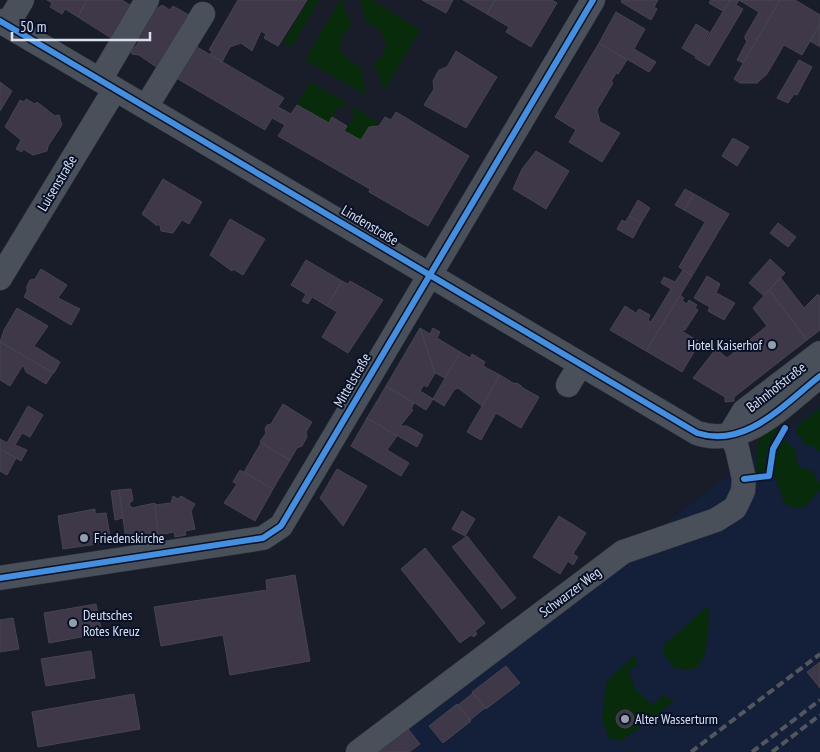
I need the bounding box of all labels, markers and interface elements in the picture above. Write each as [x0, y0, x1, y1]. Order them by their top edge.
scale bar [12, 10, 150, 42]
text: 50 m [20, 17, 46, 36]
street label: Luisenstraße [33, 152, 81, 214]
street label: Lindenstraße [338, 201, 402, 249]
place label: Hotel Kaiserhof [687, 336, 762, 354]
marker: Hotel Kaiserhof [766, 339, 778, 351]
street label: Mittelstraße [329, 350, 375, 410]
street label: Bahnhofstraße [743, 358, 810, 416]
place label: Friedenskirche [94, 529, 165, 547]
marker: Friedenskirche [78, 532, 90, 544]
street label: Schwarzer Weg [536, 563, 604, 621]
place label: Deutsches Rotes Kreuz [83, 606, 140, 640]
marker: Deutsches Rotes Kreuz [67, 617, 79, 629]
place label: Alter Wasserturm [635, 710, 718, 728]
marker: Alter Wasserturm [619, 713, 631, 725]

